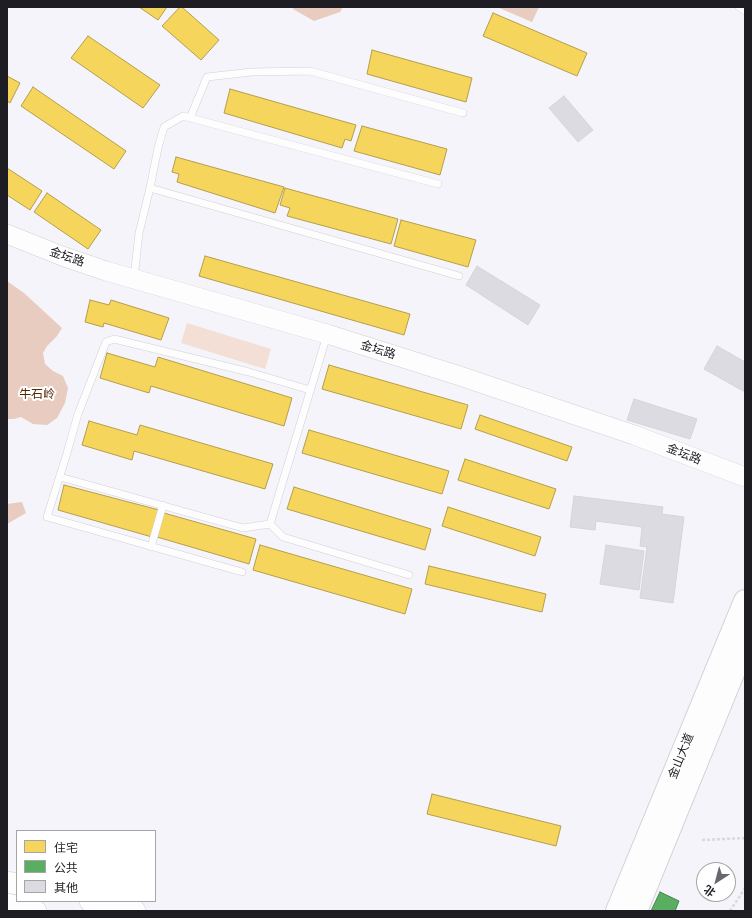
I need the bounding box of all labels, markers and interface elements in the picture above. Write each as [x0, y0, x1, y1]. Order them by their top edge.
street label: 金坛路 [48, 244, 86, 270]
street label: 金坛路 [359, 338, 397, 362]
park label: 牛石岭 [19, 387, 55, 401]
street label: 金坛路 [665, 441, 703, 467]
street label: 金山大道 [665, 731, 697, 781]
legend [16, 830, 156, 902]
text: 住宅 [54, 841, 78, 855]
text: 公共 [54, 861, 78, 875]
north arrow [696, 862, 736, 902]
text: 其他 [54, 881, 78, 895]
text: 北 [702, 883, 718, 899]

